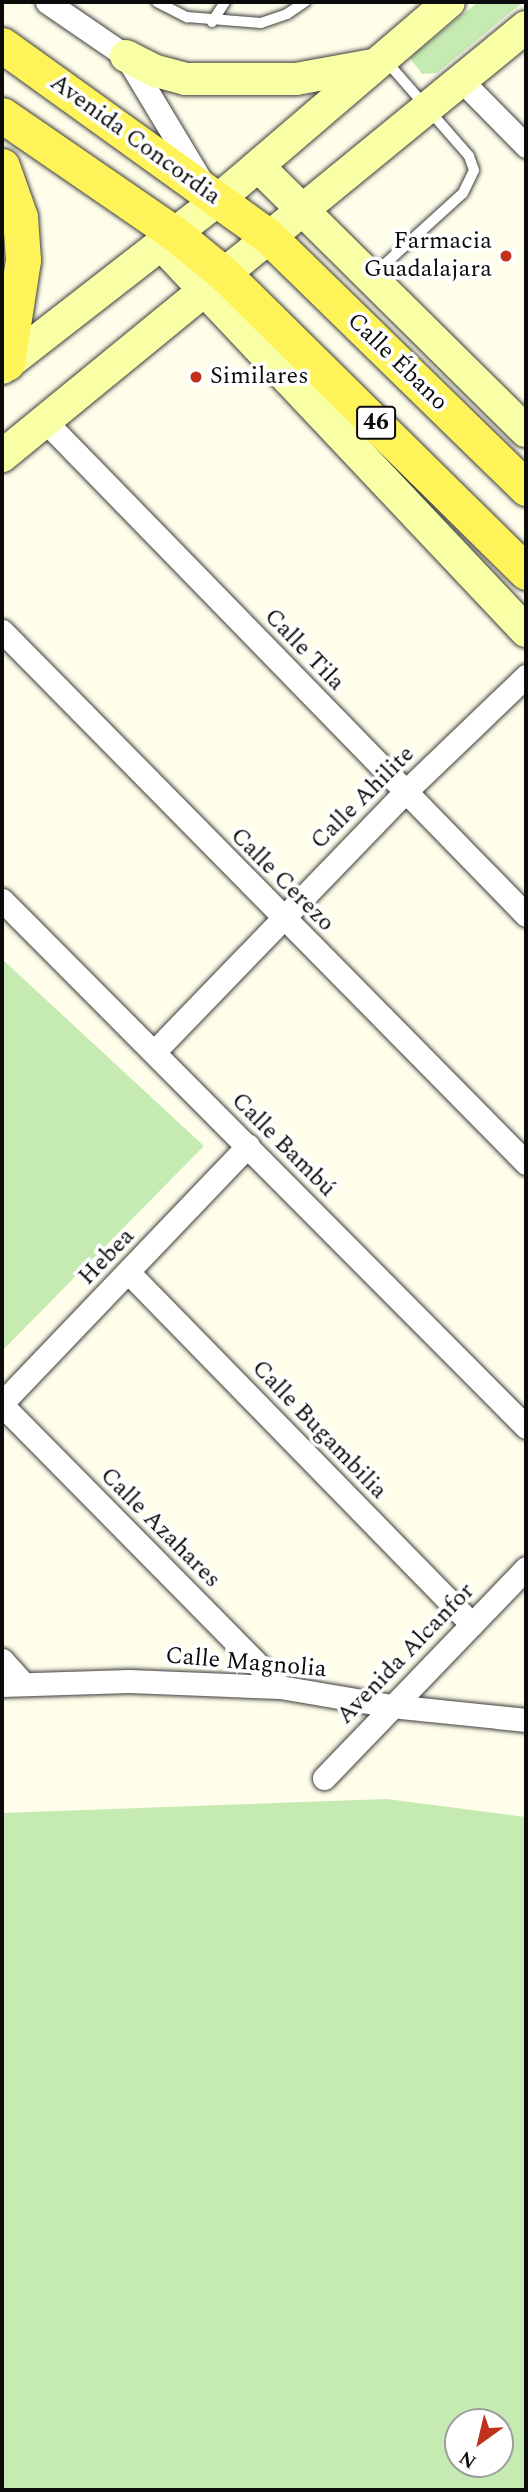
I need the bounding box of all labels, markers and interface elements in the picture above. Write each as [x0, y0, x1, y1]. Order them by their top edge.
street label: Avenida Concordia [44, 68, 226, 212]
place label: Farmacia Guadalajara [364, 228, 492, 284]
marker: Farmacia Guadalajara [498, 248, 514, 264]
street label: Calle Ébano [341, 307, 453, 417]
place label: Similares [210, 363, 309, 391]
marker: Similares [188, 369, 204, 385]
road number: 46 [355, 404, 397, 442]
street label: Calle Tila [258, 603, 350, 697]
street label: Calle Ahilite [305, 740, 421, 856]
street label: Calle Cerezo [224, 822, 340, 938]
street label: Calle Bambú [225, 1087, 341, 1203]
street label: Hebea [73, 1223, 141, 1291]
street label: Calle Bugambilia [245, 1354, 393, 1506]
street label: Calle Azahares [94, 1462, 226, 1594]
street label: Avenida Alcanfor [331, 1577, 481, 1731]
street label: Calle Magnolia [164, 1642, 328, 1684]
north arrow [444, 2408, 514, 2478]
text: N [454, 2443, 483, 2476]

